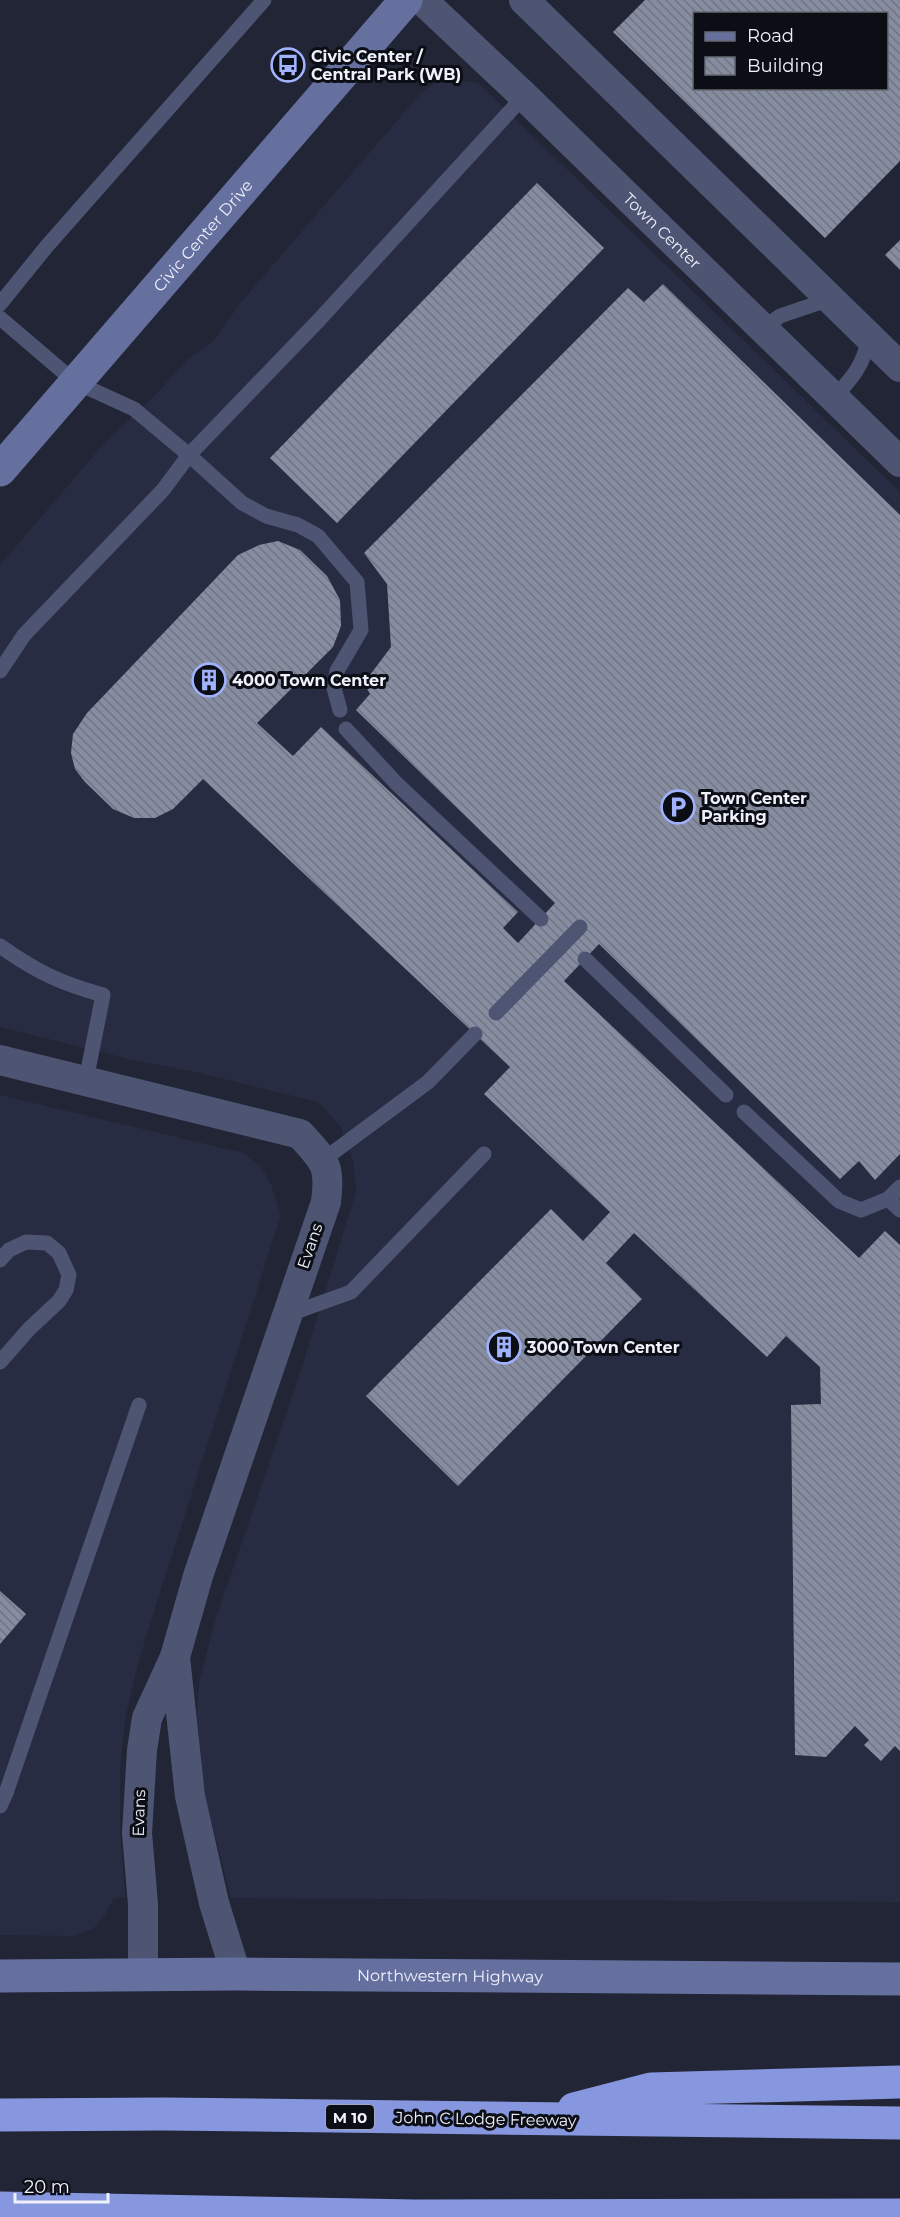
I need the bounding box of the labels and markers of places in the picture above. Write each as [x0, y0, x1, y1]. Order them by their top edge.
bus stop icon: Civic Center / Central Park (WB) [270, 47, 306, 83]
place label: Civic Center / Central Park (WB) [311, 47, 461, 84]
building icon: 4000 Town Center [191, 662, 227, 698]
place label: 4000 Town Center [232, 671, 386, 690]
parking icon: Town Center Parking [660, 789, 696, 825]
place label: Town Center Parking [701, 789, 807, 826]
building icon: 3000 Town Center [486, 1329, 522, 1365]
place label: 3000 Town Center [526, 1338, 680, 1357]

